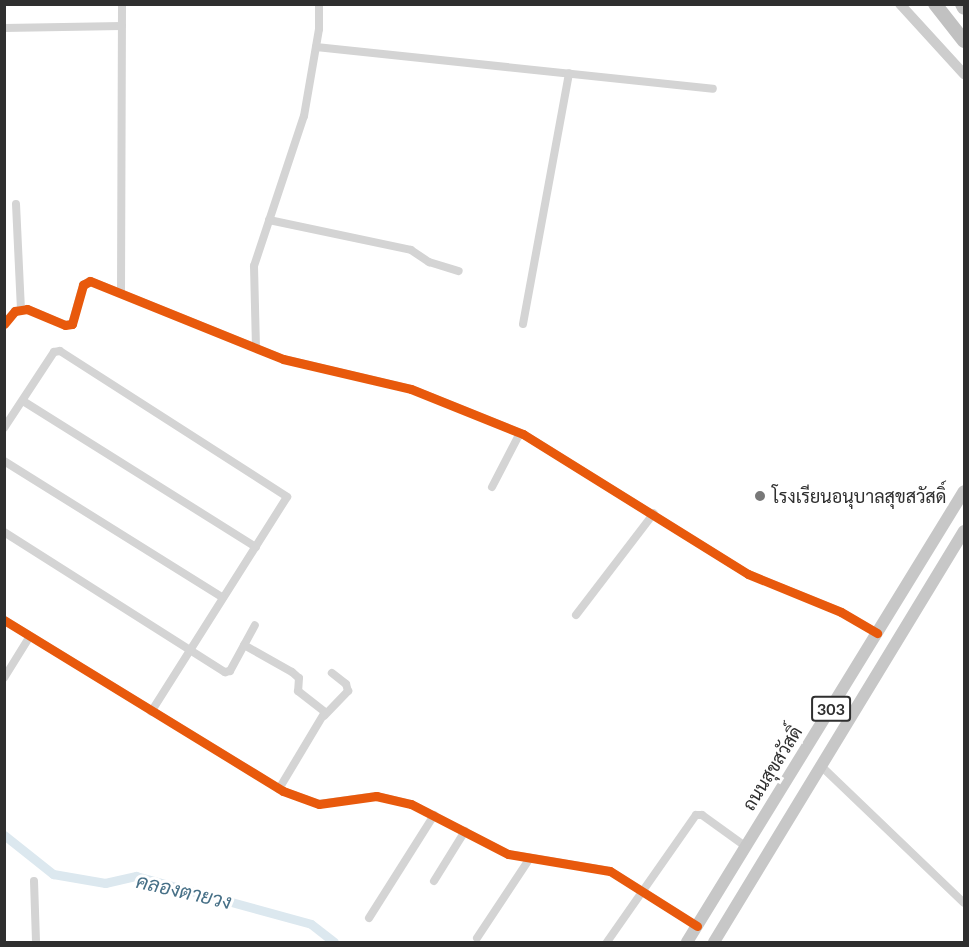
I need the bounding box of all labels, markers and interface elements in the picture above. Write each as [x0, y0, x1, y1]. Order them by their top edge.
place label: โรงเรียนอนุบาลสุขสวัสดิ์ [772, 485, 946, 507]
marker: โรงเรียนอนุบาลสุขสวัสดิ์ [753, 489, 767, 503]
road number: 303 [810, 696, 852, 722]
street label: ถนนสุขสวัสดิ์ [738, 722, 806, 814]
water label: คลองตายวง [134, 868, 234, 914]

